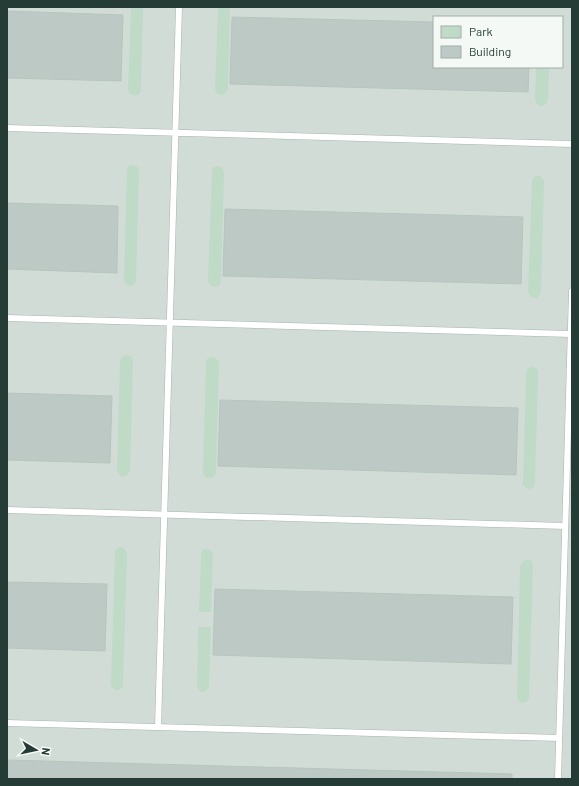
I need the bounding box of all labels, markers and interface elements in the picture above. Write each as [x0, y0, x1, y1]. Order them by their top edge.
legend [433, 16, 563, 68]
text: Park [469, 24, 493, 38]
text: Building [469, 44, 511, 58]
north arrow [16, 730, 56, 770]
text: N [39, 747, 53, 756]

